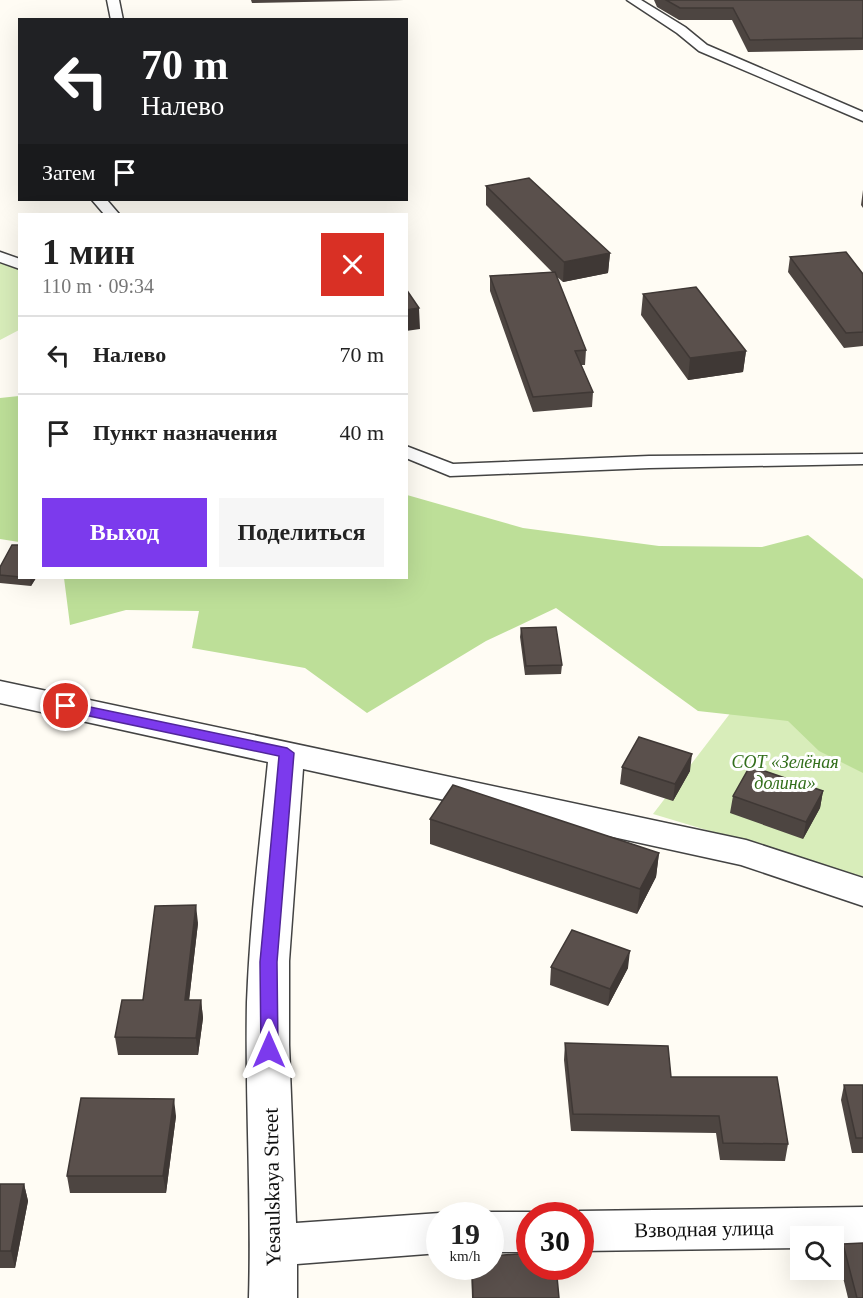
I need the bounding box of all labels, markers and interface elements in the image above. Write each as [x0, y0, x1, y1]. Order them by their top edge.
icon: left [42, 42, 120, 120]
text: 70 m [141, 42, 229, 88]
text: Налево [141, 91, 224, 121]
icon: arrive [108, 156, 141, 189]
text: Затем [42, 160, 96, 185]
text: 1 мин [42, 232, 135, 272]
button: close [321, 233, 384, 296]
text: 110 m · 09:34 [42, 275, 154, 297]
icon: left [42, 339, 75, 372]
text: Налево [93, 342, 166, 367]
text: 70 m [339, 342, 384, 367]
icon: arrive [42, 417, 75, 450]
text: Пункт назначения [93, 420, 278, 445]
text: 40 m [339, 420, 384, 445]
button: Выход [42, 498, 207, 567]
button: Поделиться [219, 498, 384, 567]
pin [40, 680, 91, 731]
icon: arrive [49, 689, 82, 722]
park label: СОТ «Зелёная долина» [731, 752, 839, 793]
position arrow [237, 1018, 301, 1082]
street label: Yesaulskaya Street [259, 1108, 285, 1266]
speed limit sign: 30 [516, 1202, 594, 1280]
street label: Взводная улица [634, 1216, 775, 1242]
text: 19 [450, 1217, 480, 1250]
map controls [790, 1226, 844, 1280]
button: search [790, 1226, 844, 1280]
text: km/h [450, 1248, 480, 1264]

